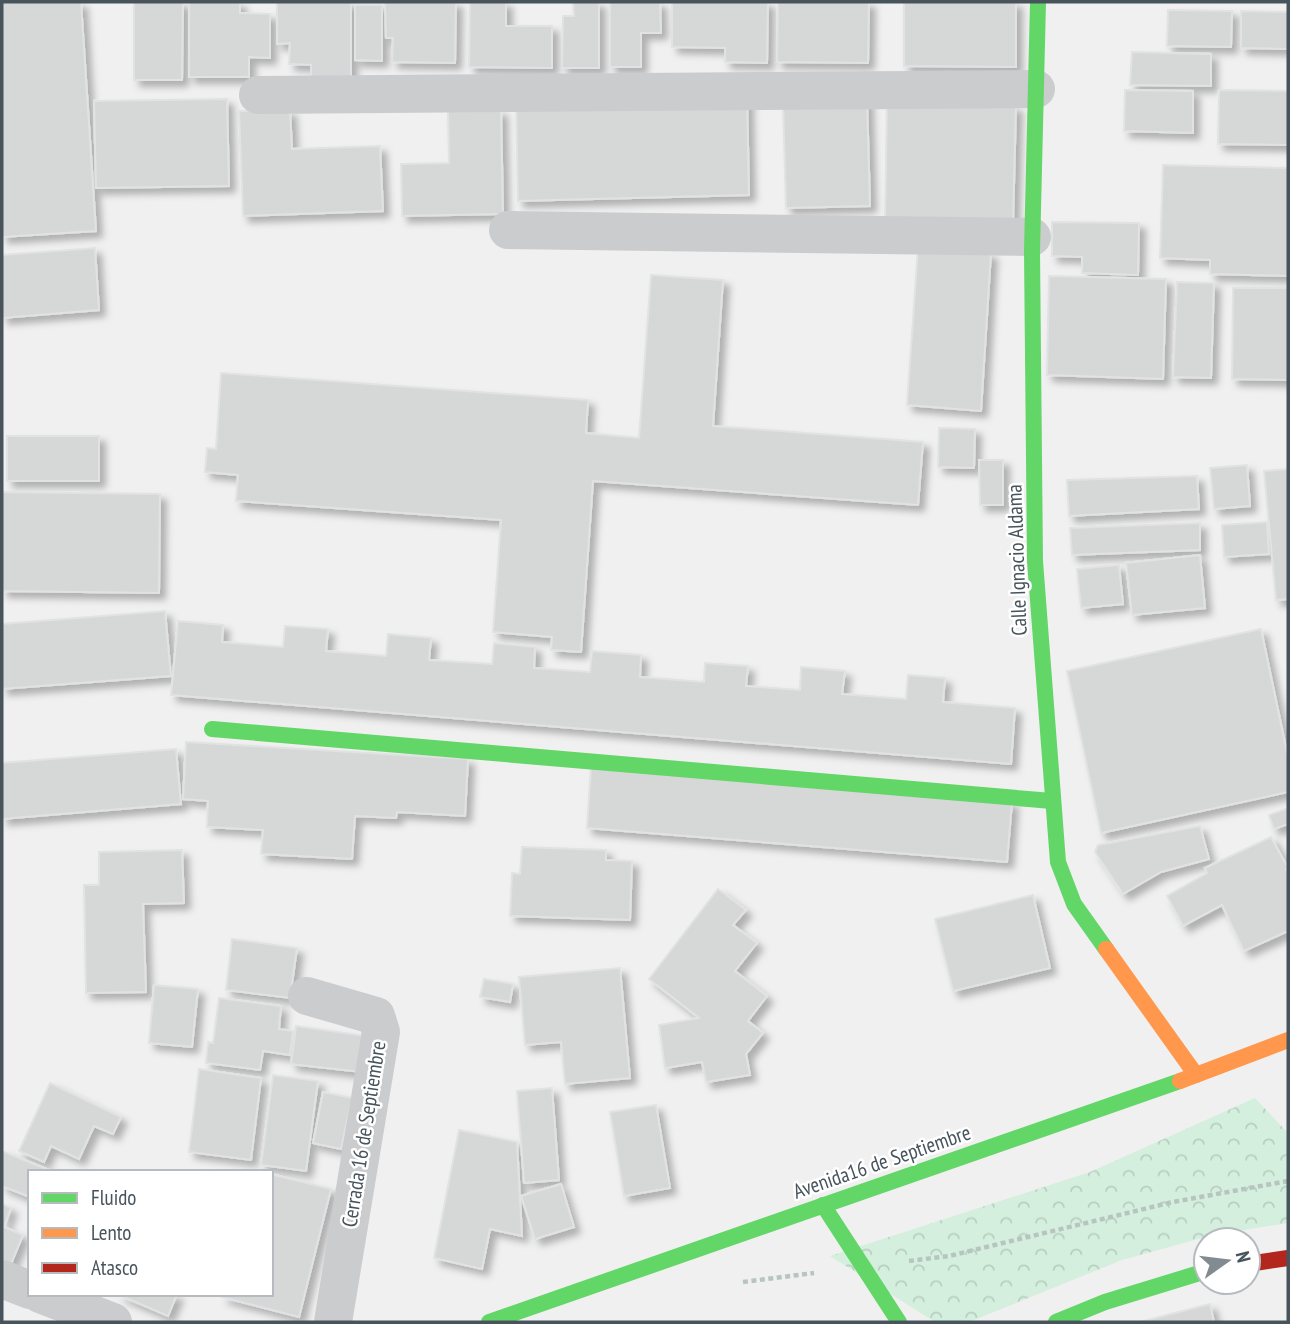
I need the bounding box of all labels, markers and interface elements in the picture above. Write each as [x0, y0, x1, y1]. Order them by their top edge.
street label: Calle Ignacio Aldama [1000, 484, 1033, 636]
street label: Cerrada 16 de Septiembre [335, 1039, 392, 1229]
street label: Avenida16 de Septiembre [790, 1118, 974, 1205]
legend [28, 1170, 273, 1296]
text: Fluido [91, 1184, 136, 1211]
text: Lento [91, 1219, 131, 1246]
north arrow [1192, 1226, 1262, 1296]
text: N [1231, 1249, 1256, 1265]
text: Atasco [91, 1254, 138, 1281]

